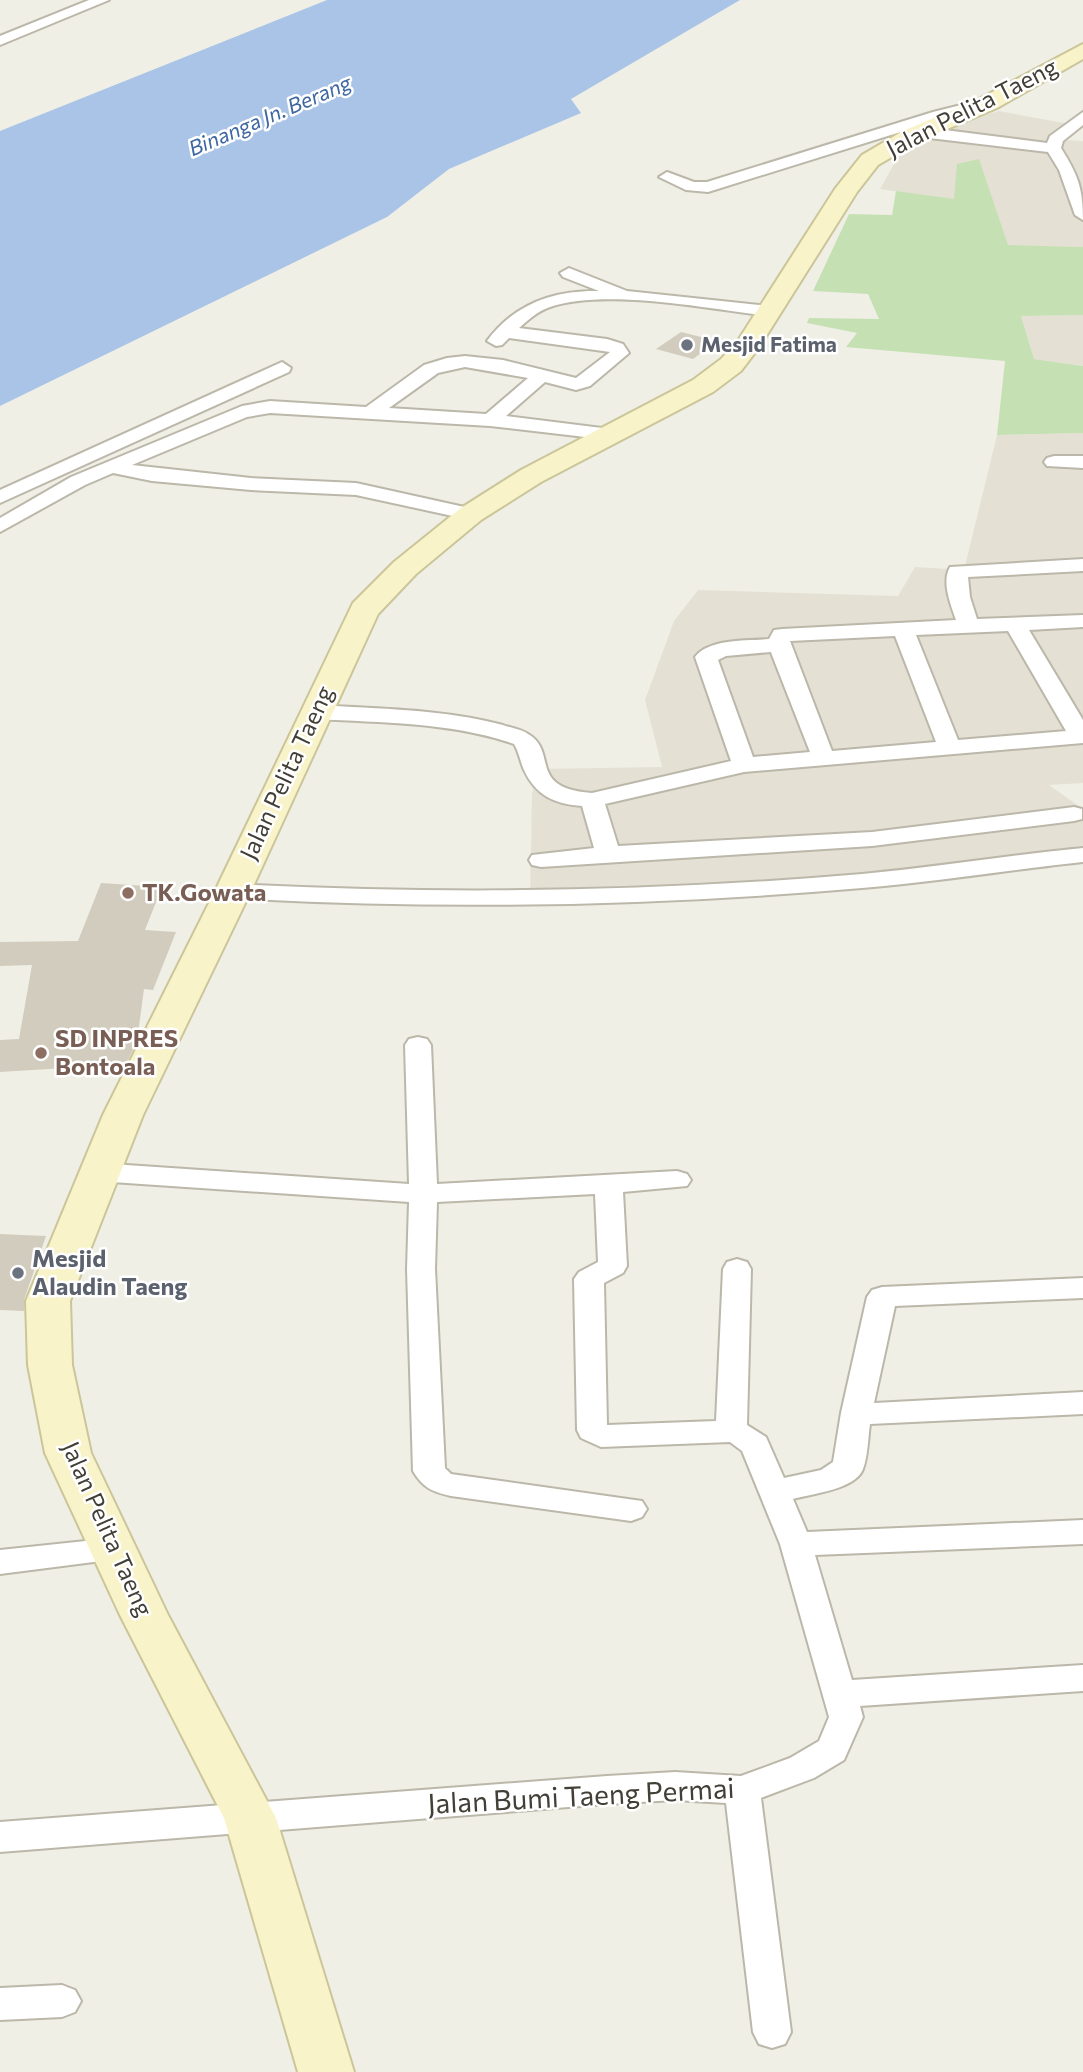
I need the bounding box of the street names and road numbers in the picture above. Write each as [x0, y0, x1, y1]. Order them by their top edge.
street label: Jalan Pelita Taeng [881, 51, 1062, 162]
street label: Jalan Pelita Taeng [233, 681, 339, 864]
street label: Jalan Pelita Taeng [57, 1436, 160, 1620]
street label: Jalan Bumi Taeng Permai [427, 1770, 735, 1820]

